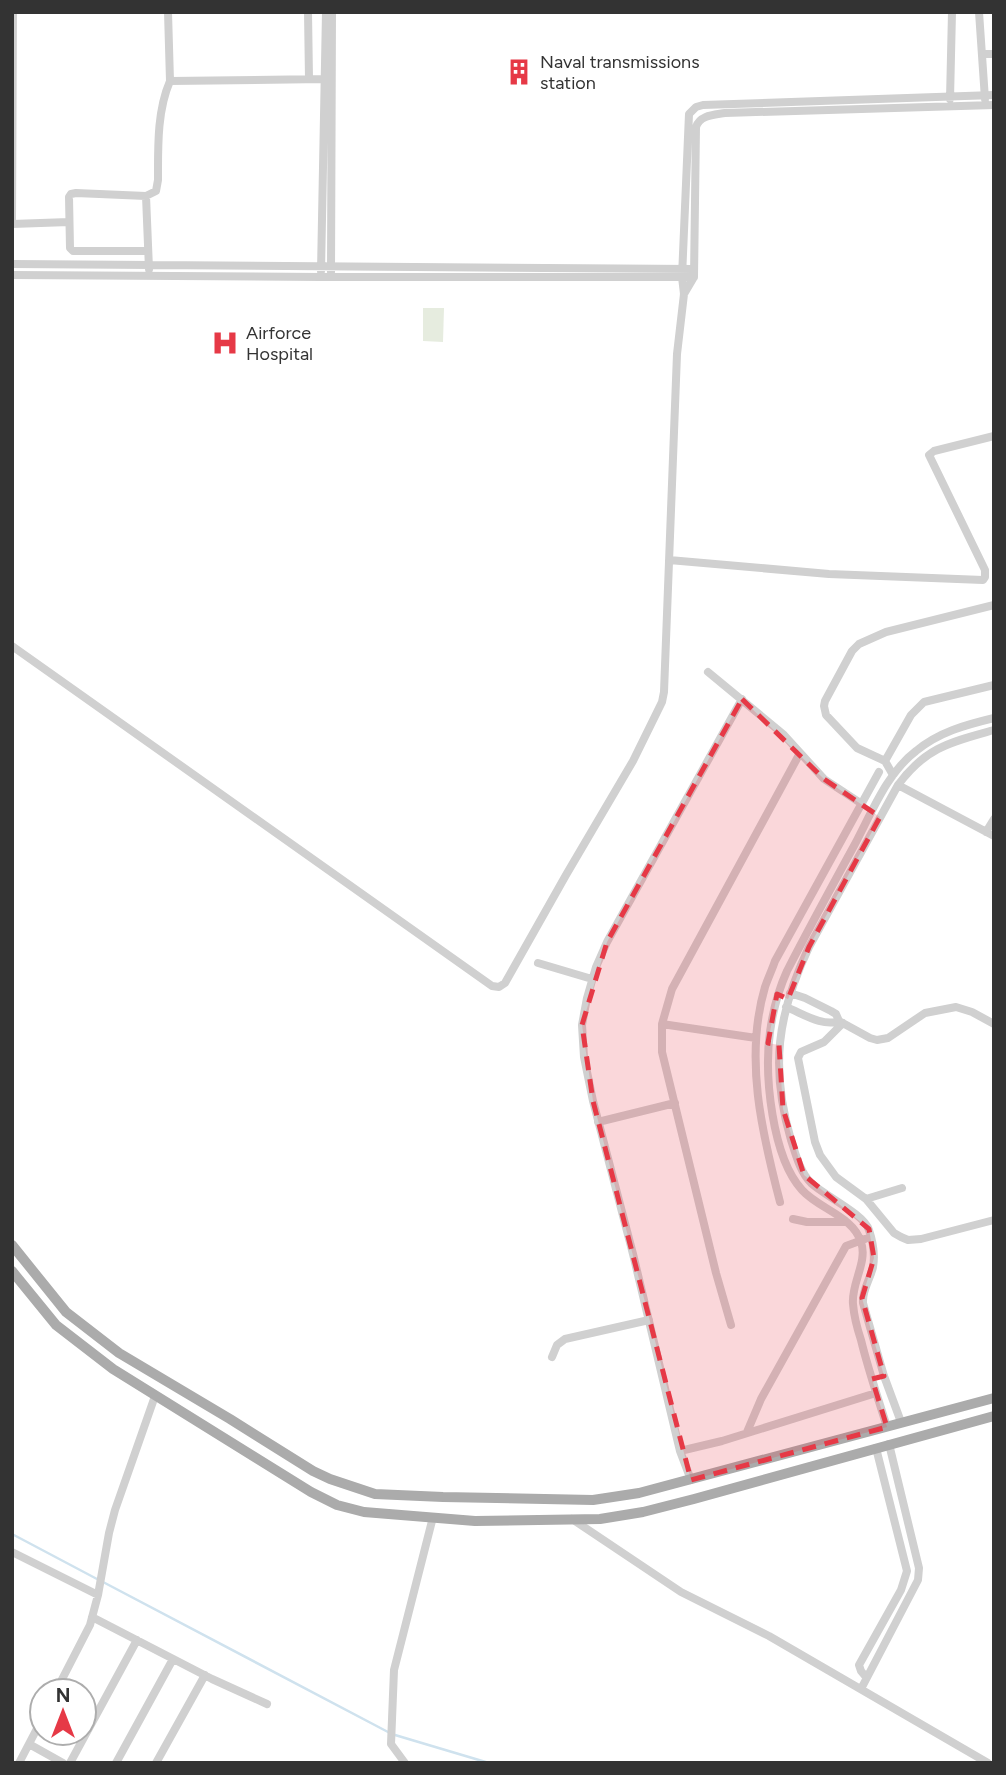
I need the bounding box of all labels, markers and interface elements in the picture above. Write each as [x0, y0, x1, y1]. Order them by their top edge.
place label: Naval transmissions station [540, 51, 700, 94]
building icon: Naval transmissions station [504, 57, 534, 87]
place label: Airforce Hospital [246, 322, 313, 365]
hospital icon: Airforce Hospital [210, 328, 240, 358]
north arrow [28, 1677, 98, 1747]
text: N [56, 1684, 70, 1707]

